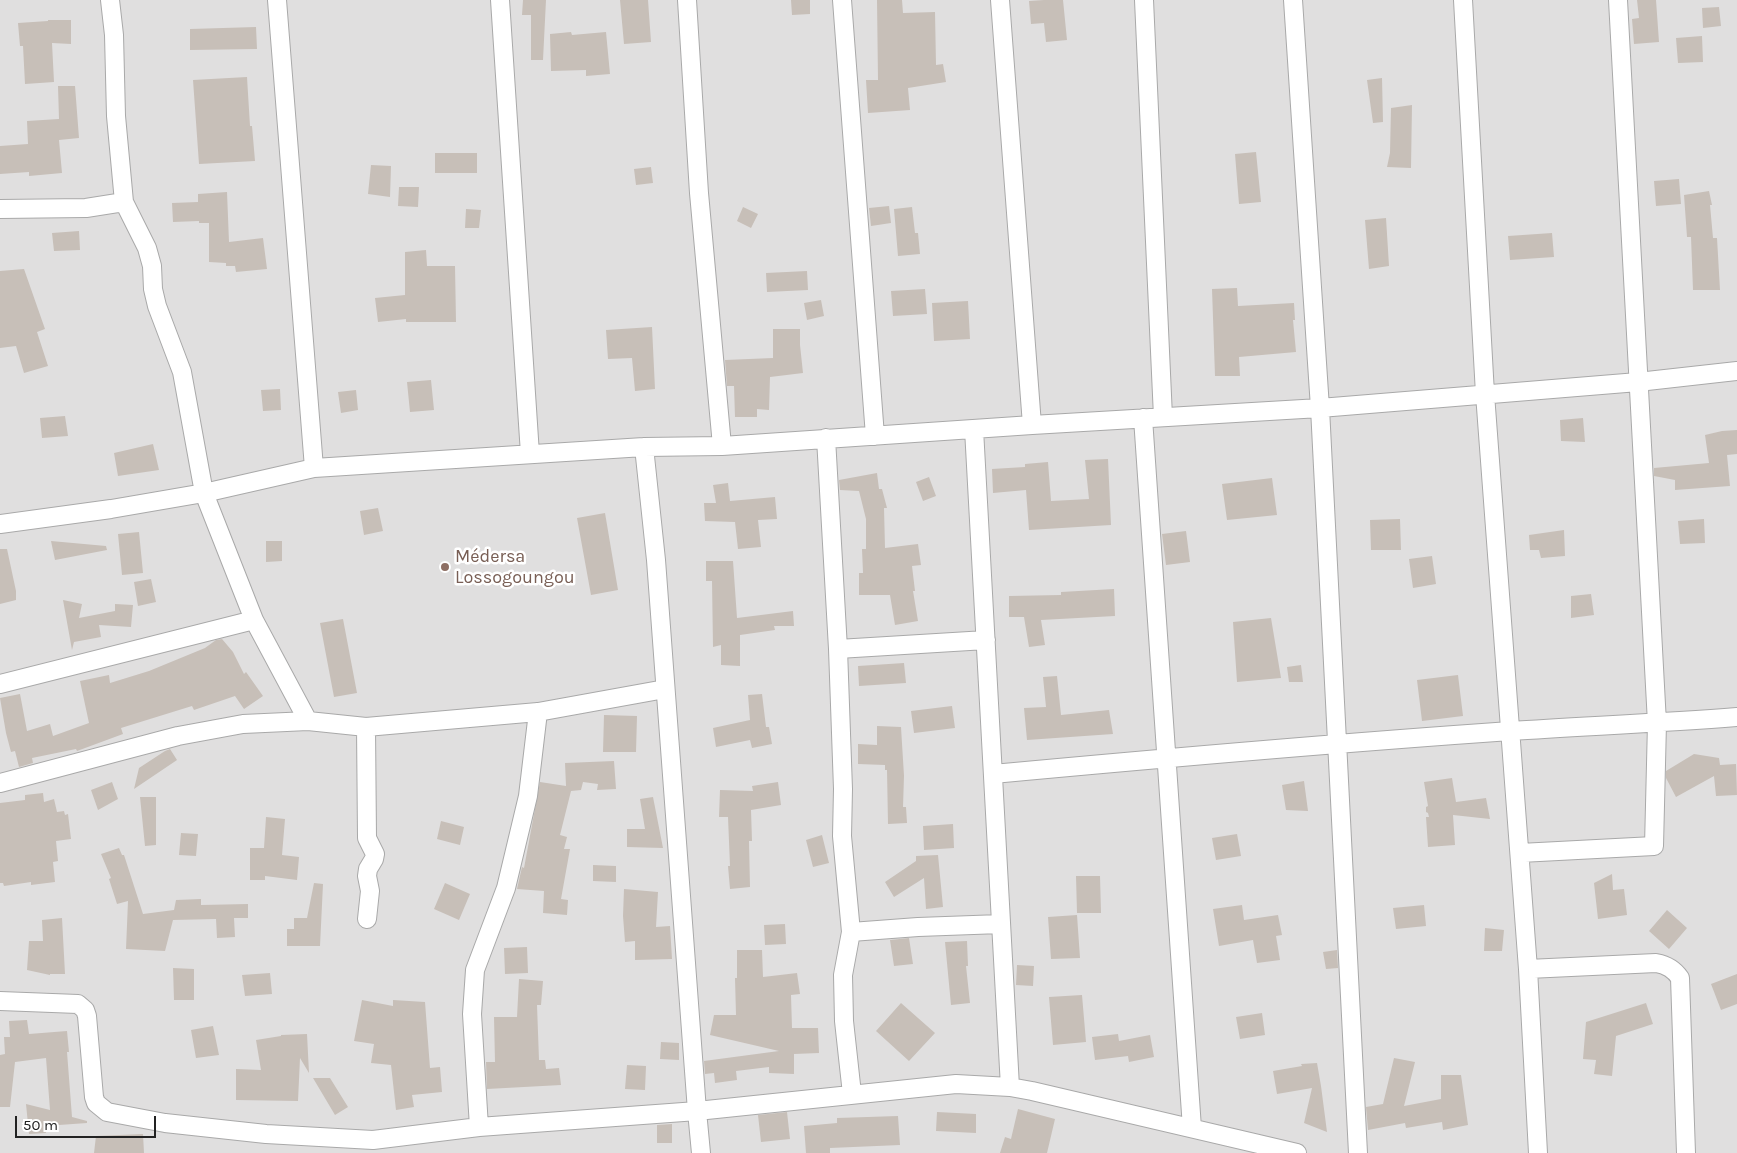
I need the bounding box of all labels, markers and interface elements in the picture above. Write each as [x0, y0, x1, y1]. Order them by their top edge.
place label: Médersa Lossogoungou [455, 546, 575, 588]
marker: Médersa Lossogoungou [439, 561, 451, 573]
scale bar [18, 1106, 159, 1138]
text: 50 m [23, 1116, 58, 1134]

